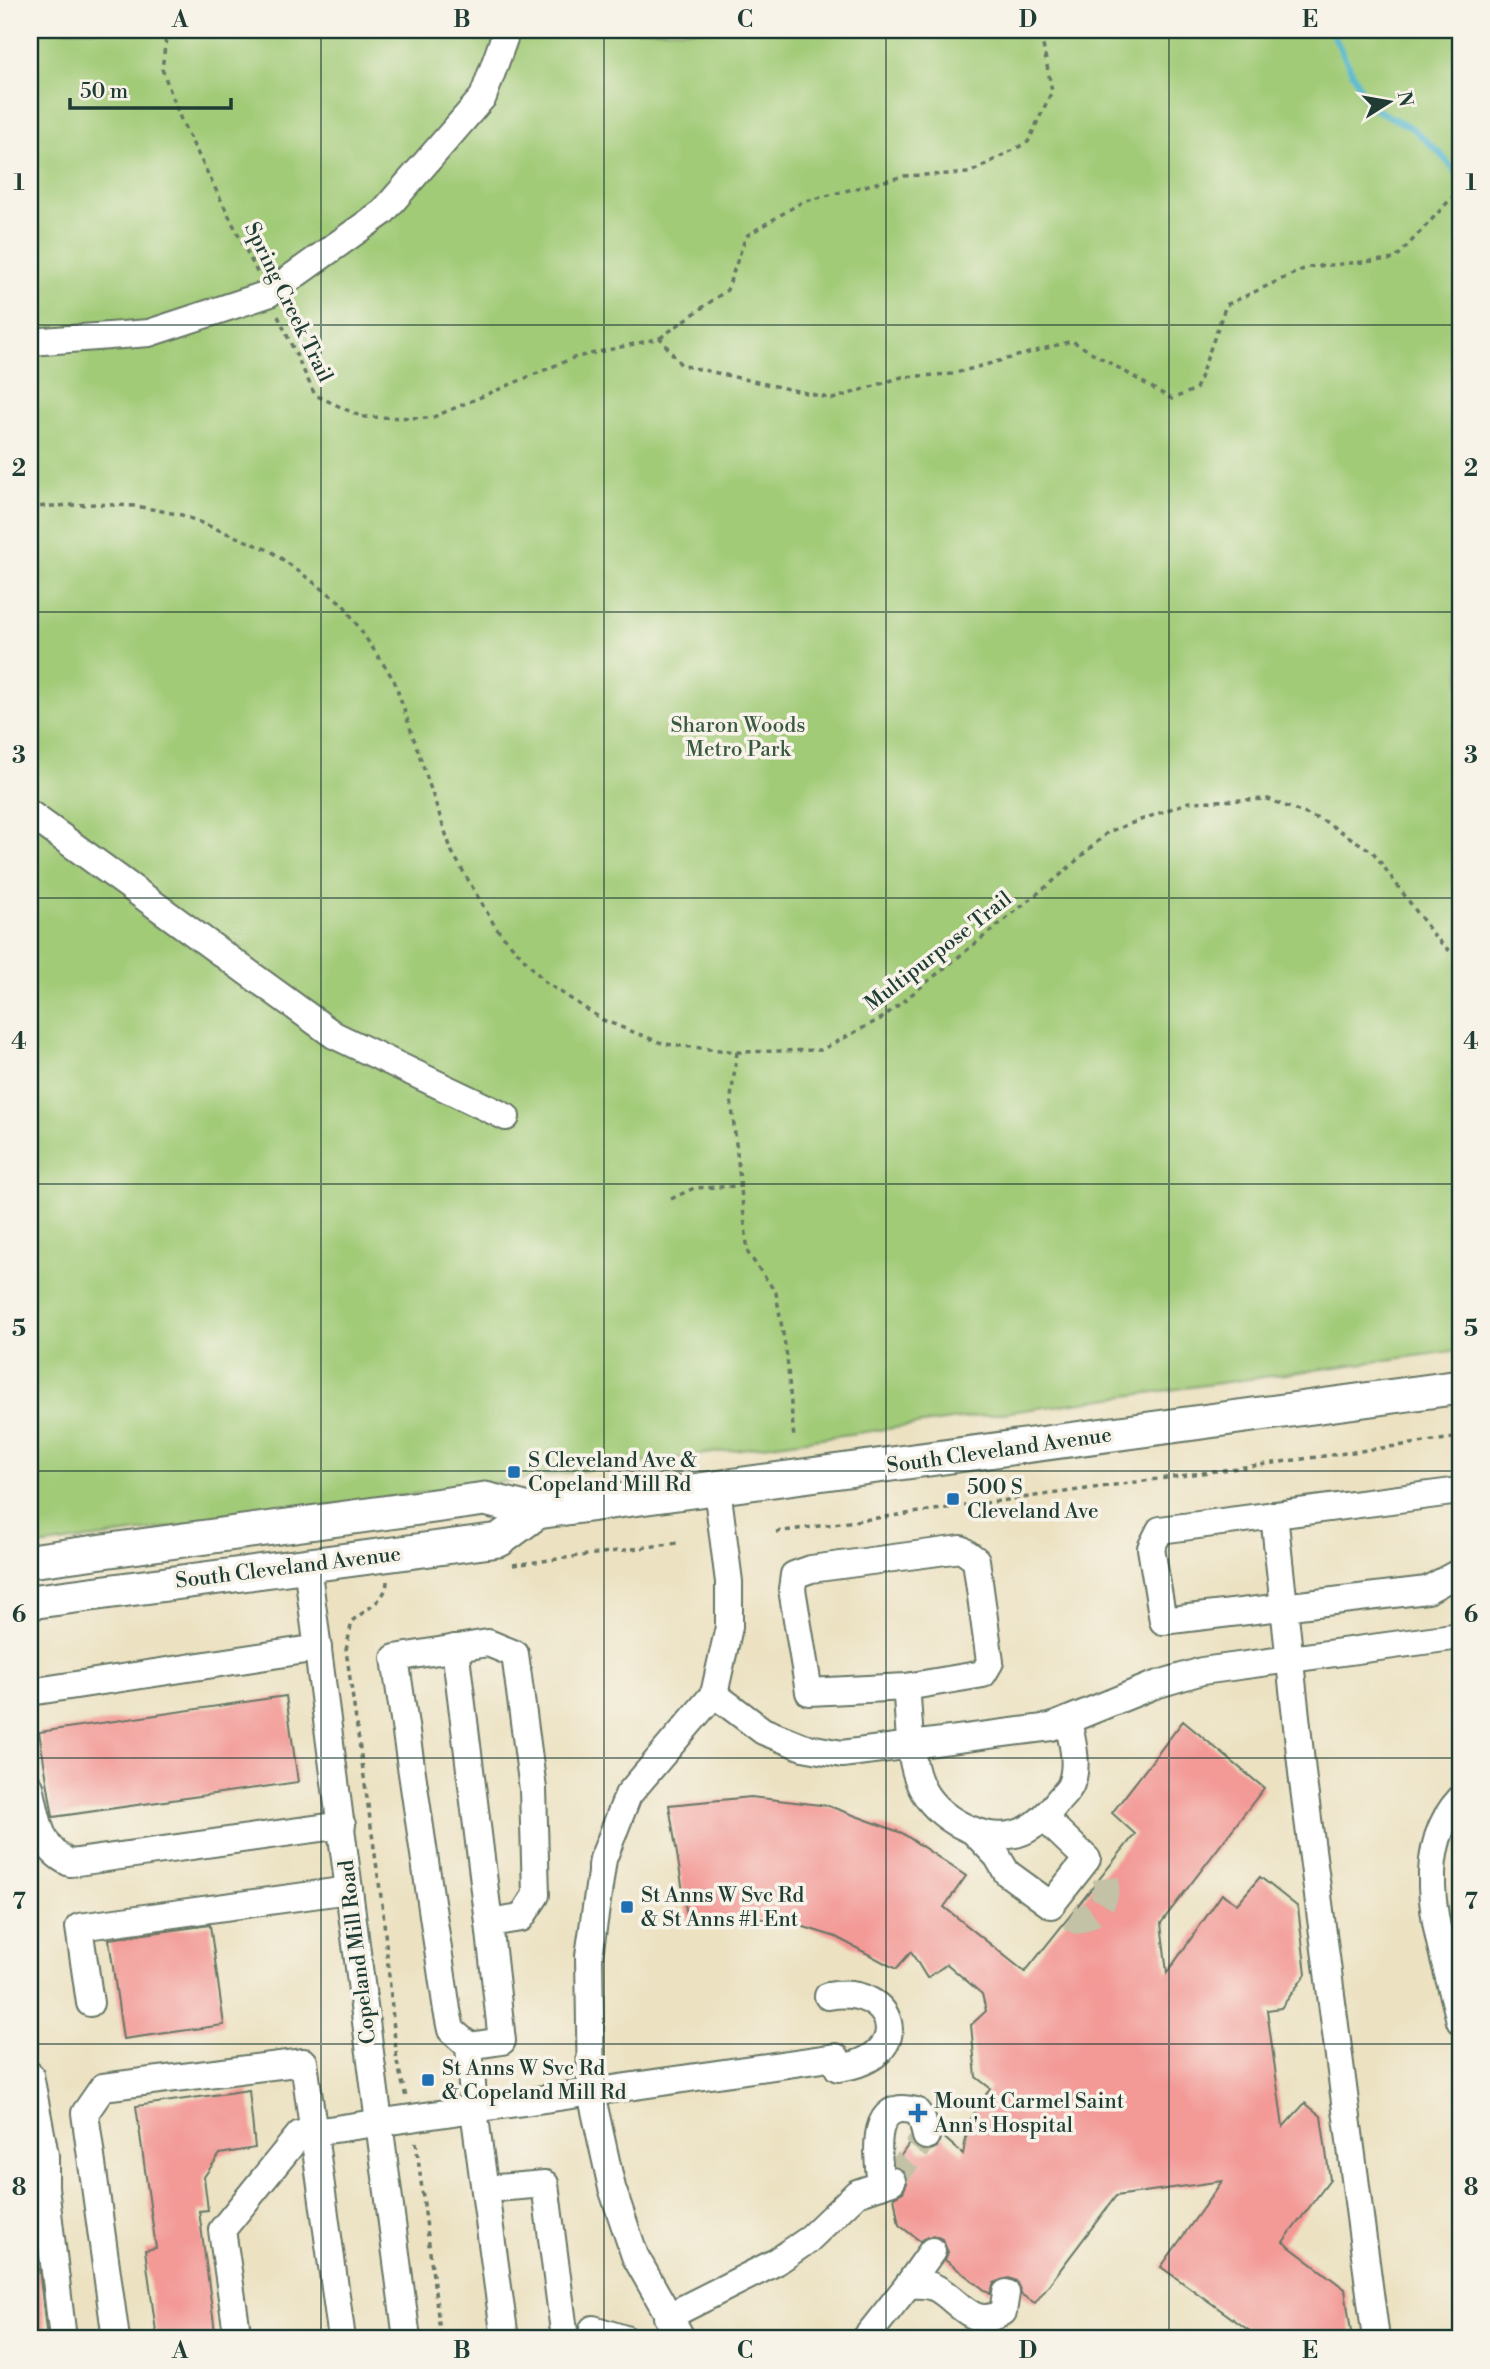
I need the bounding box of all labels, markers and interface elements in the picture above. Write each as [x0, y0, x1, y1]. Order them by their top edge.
text: A [171, 6, 189, 34]
text: B [453, 6, 471, 34]
text: C [737, 6, 753, 34]
text: D [1019, 6, 1037, 34]
text: E [1302, 6, 1318, 34]
scale bar [70, 66, 231, 110]
north arrow [1354, 66, 1424, 136]
text: 50 m [80, 79, 128, 105]
text: N [1391, 89, 1418, 109]
text: 1 [13, 169, 25, 197]
text: 1 [1465, 169, 1477, 197]
street label: Spring Creek Trail [238, 218, 338, 387]
text: 2 [12, 455, 26, 483]
text: 2 [1464, 455, 1478, 483]
park label: Sharon Woods Metro Park [670, 713, 806, 763]
text: 3 [12, 742, 26, 770]
text: 3 [1464, 742, 1478, 770]
street label: Multipurpose Trail [860, 886, 1017, 1017]
text: 4 [11, 1028, 27, 1056]
text: 4 [1463, 1028, 1479, 1056]
text: 5 [12, 1315, 26, 1343]
text: 5 [1464, 1315, 1478, 1343]
street label: South Cleveland Avenue [885, 1422, 1113, 1480]
place label: S Cleveland Ave & Copeland Mill Rd [528, 1448, 697, 1498]
marker: S Cleveland Ave & Copeland Mill Rd [506, 1464, 522, 1480]
place label: 500 S Cleveland Ave [967, 1475, 1099, 1525]
marker: 500 S Cleveland Ave [945, 1491, 961, 1507]
street label: South Cleveland Avenue [174, 1541, 402, 1595]
text: 6 [12, 1601, 26, 1629]
text: 6 [1464, 1601, 1478, 1629]
street label: Copeland Mill Road [334, 1858, 382, 2046]
place label: St Anns W Svc Rd & St Anns #1 Ent [641, 1883, 804, 1933]
text: 7 [12, 1888, 26, 1916]
text: 7 [1464, 1888, 1478, 1916]
marker: St Anns W Svc Rd & St Anns #1 Ent [619, 1899, 635, 1915]
place label: St Anns W Svc Rd & Copeland Mill Rd [442, 2056, 626, 2106]
marker: St Anns W Svc Rd & Copeland Mill Rd [420, 2072, 436, 2088]
place label: Mount Carmel Saint Ann's Hospital [933, 2089, 1125, 2139]
marker: Mount Carmel Saint Ann's Hospital [908, 2103, 928, 2123]
text: 8 [12, 2174, 26, 2202]
text: 8 [1464, 2174, 1478, 2202]
text: A [171, 2337, 189, 2365]
text: B [453, 2337, 471, 2365]
text: C [737, 2337, 753, 2365]
text: D [1019, 2337, 1037, 2365]
text: E [1302, 2337, 1318, 2365]

